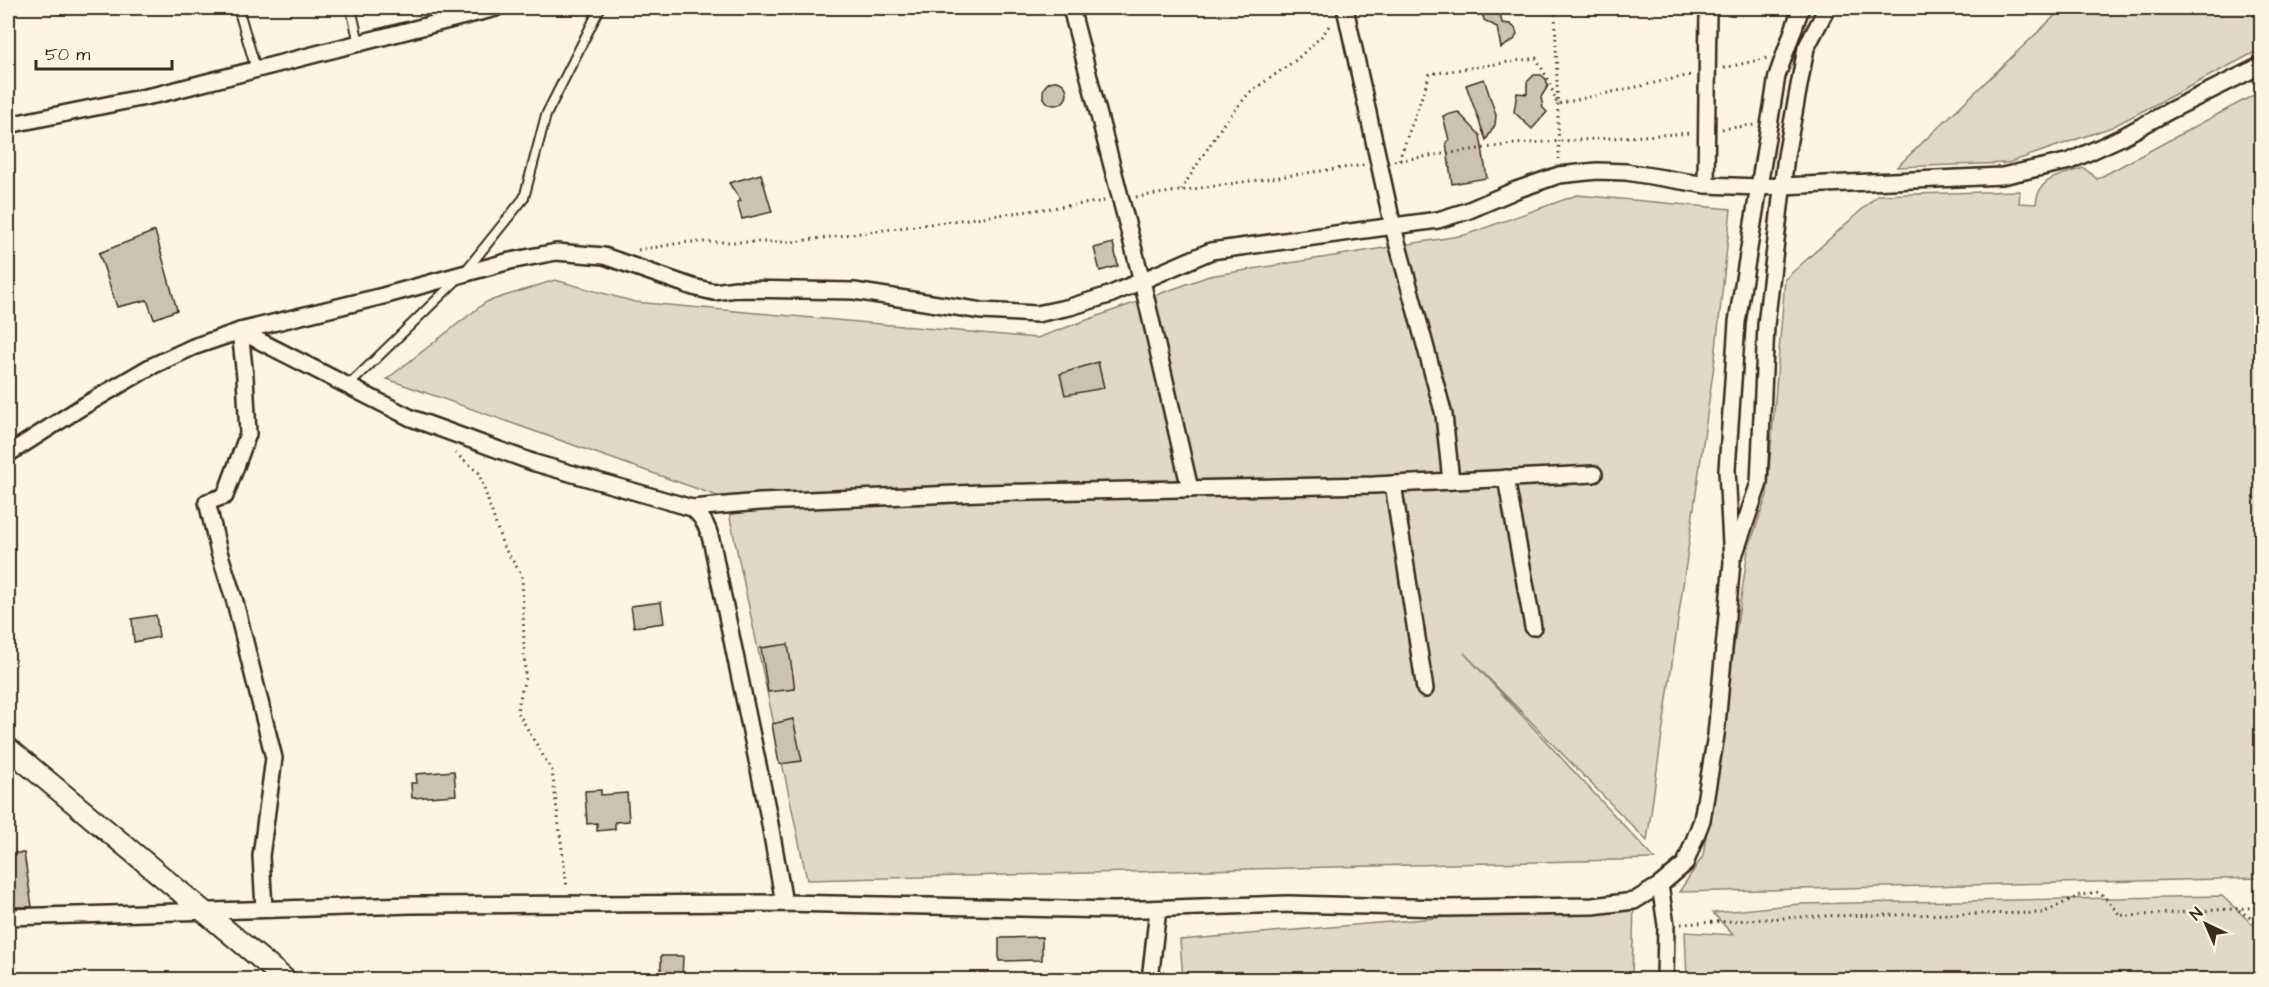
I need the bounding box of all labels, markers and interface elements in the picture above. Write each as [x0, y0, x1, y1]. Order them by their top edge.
scale bar [36, 33, 172, 71]
text: 50 m [45, 42, 90, 67]
north arrow [2176, 894, 2236, 954]
text: N [2185, 903, 2208, 925]

